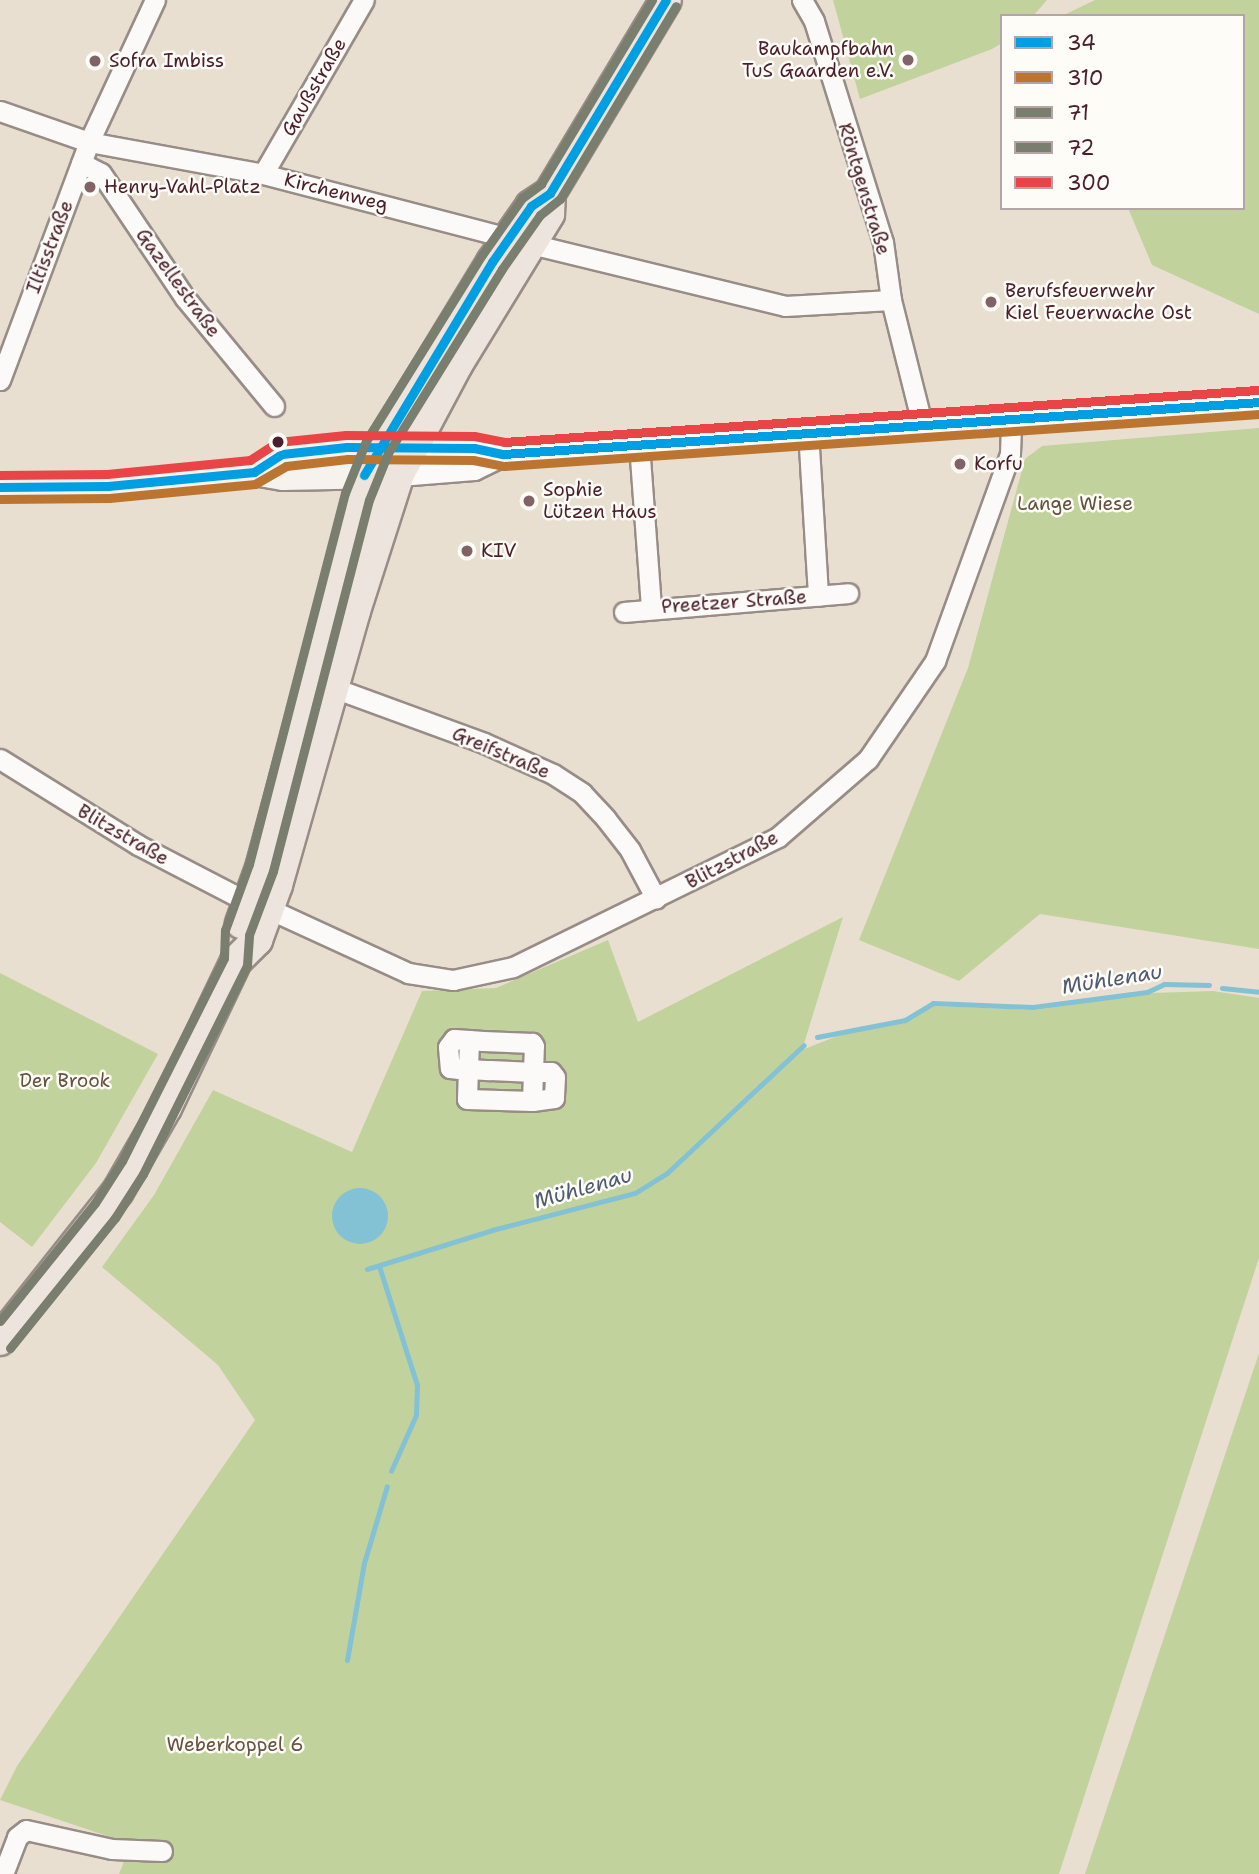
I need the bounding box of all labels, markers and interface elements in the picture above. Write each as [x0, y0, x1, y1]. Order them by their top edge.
legend [1000, 14, 1245, 210]
text: 34 [1067, 29, 1096, 57]
street label: Gaußstraße [277, 34, 351, 140]
place label: Baukampfbahn TuS Gaarden e.V. [742, 38, 894, 82]
place label: Sofra Imbiss [109, 50, 224, 72]
marker: Baukampfbahn TuS Gaarden e.V. [900, 52, 916, 68]
marker: Sofra Imbiss [87, 53, 103, 69]
text: 310 [1067, 64, 1104, 92]
text: 71 [1067, 99, 1089, 127]
street label: Röntgenstraße [833, 120, 895, 258]
text: 72 [1067, 134, 1095, 162]
street label: Kirchenweg [282, 168, 390, 216]
text: 300 [1067, 169, 1111, 197]
place label: Henry-Vahl-Platz [104, 176, 261, 198]
marker: Henry-Vahl-Platz [82, 179, 98, 195]
street label: Iltisstraße [22, 197, 78, 297]
street label: Gazellestraße [131, 224, 225, 342]
place label: Berufsfeuerwehr Kiel Feuerwache Ost [1005, 280, 1192, 324]
marker: Berufsfeuerwehr Kiel Feuerwache Ost [983, 294, 999, 310]
unlabelled marker [271, 435, 285, 449]
place label: Korfu [974, 453, 1023, 475]
marker: Korfu [952, 456, 968, 472]
place label: Sophie Lützen Haus [543, 479, 657, 523]
marker: Sophie Lützen Haus [521, 493, 537, 509]
park label: Lange Wiese [1017, 493, 1133, 515]
place label: KIV [481, 540, 516, 562]
marker: KIV [459, 543, 475, 559]
street label: Preetzer Straße [660, 586, 808, 618]
street label: Greifstraße [449, 722, 553, 784]
street label: Blitzstraße [73, 800, 173, 870]
street label: Blitzstraße [682, 826, 782, 894]
water label: Mühlenau [1060, 959, 1164, 999]
park label: Der Brook [19, 1070, 111, 1092]
water label: Mühlenau [531, 1162, 635, 1214]
park label: Weberkoppel 6 [167, 1734, 303, 1756]

